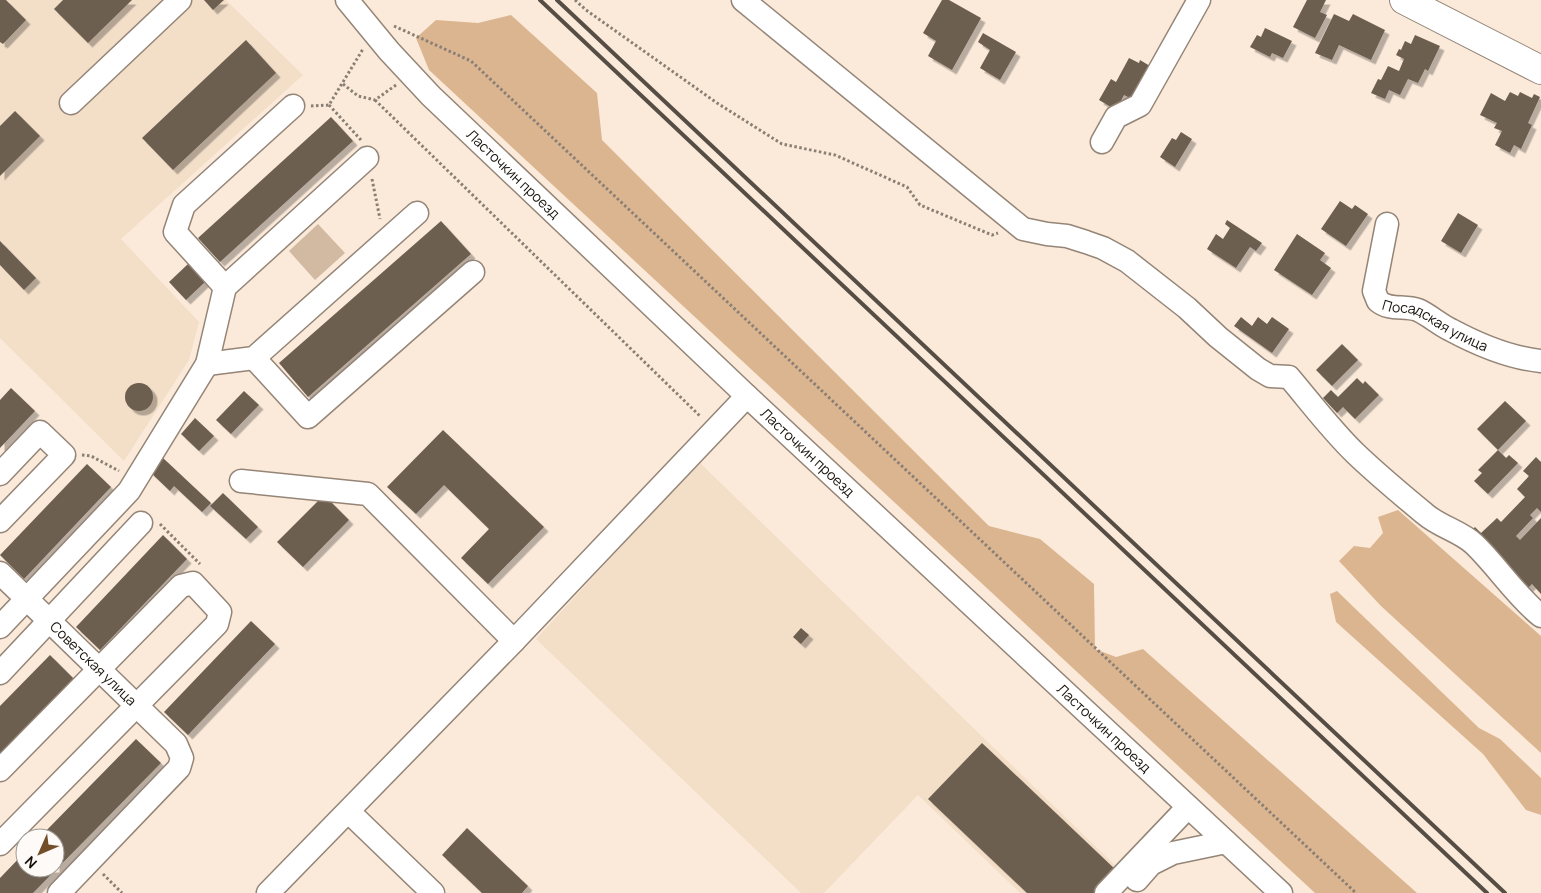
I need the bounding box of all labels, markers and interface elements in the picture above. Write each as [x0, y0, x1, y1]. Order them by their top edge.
street label: Ласточкин проезд [463, 125, 564, 223]
street label: Посадская улица [1380, 295, 1491, 355]
street label: Ласточкин проезд [757, 403, 859, 500]
street label: Советская улица [46, 617, 141, 710]
street label: Ласточкин проезд [1053, 679, 1155, 776]
north arrow [15, 828, 65, 878]
text: N [20, 852, 41, 873]

